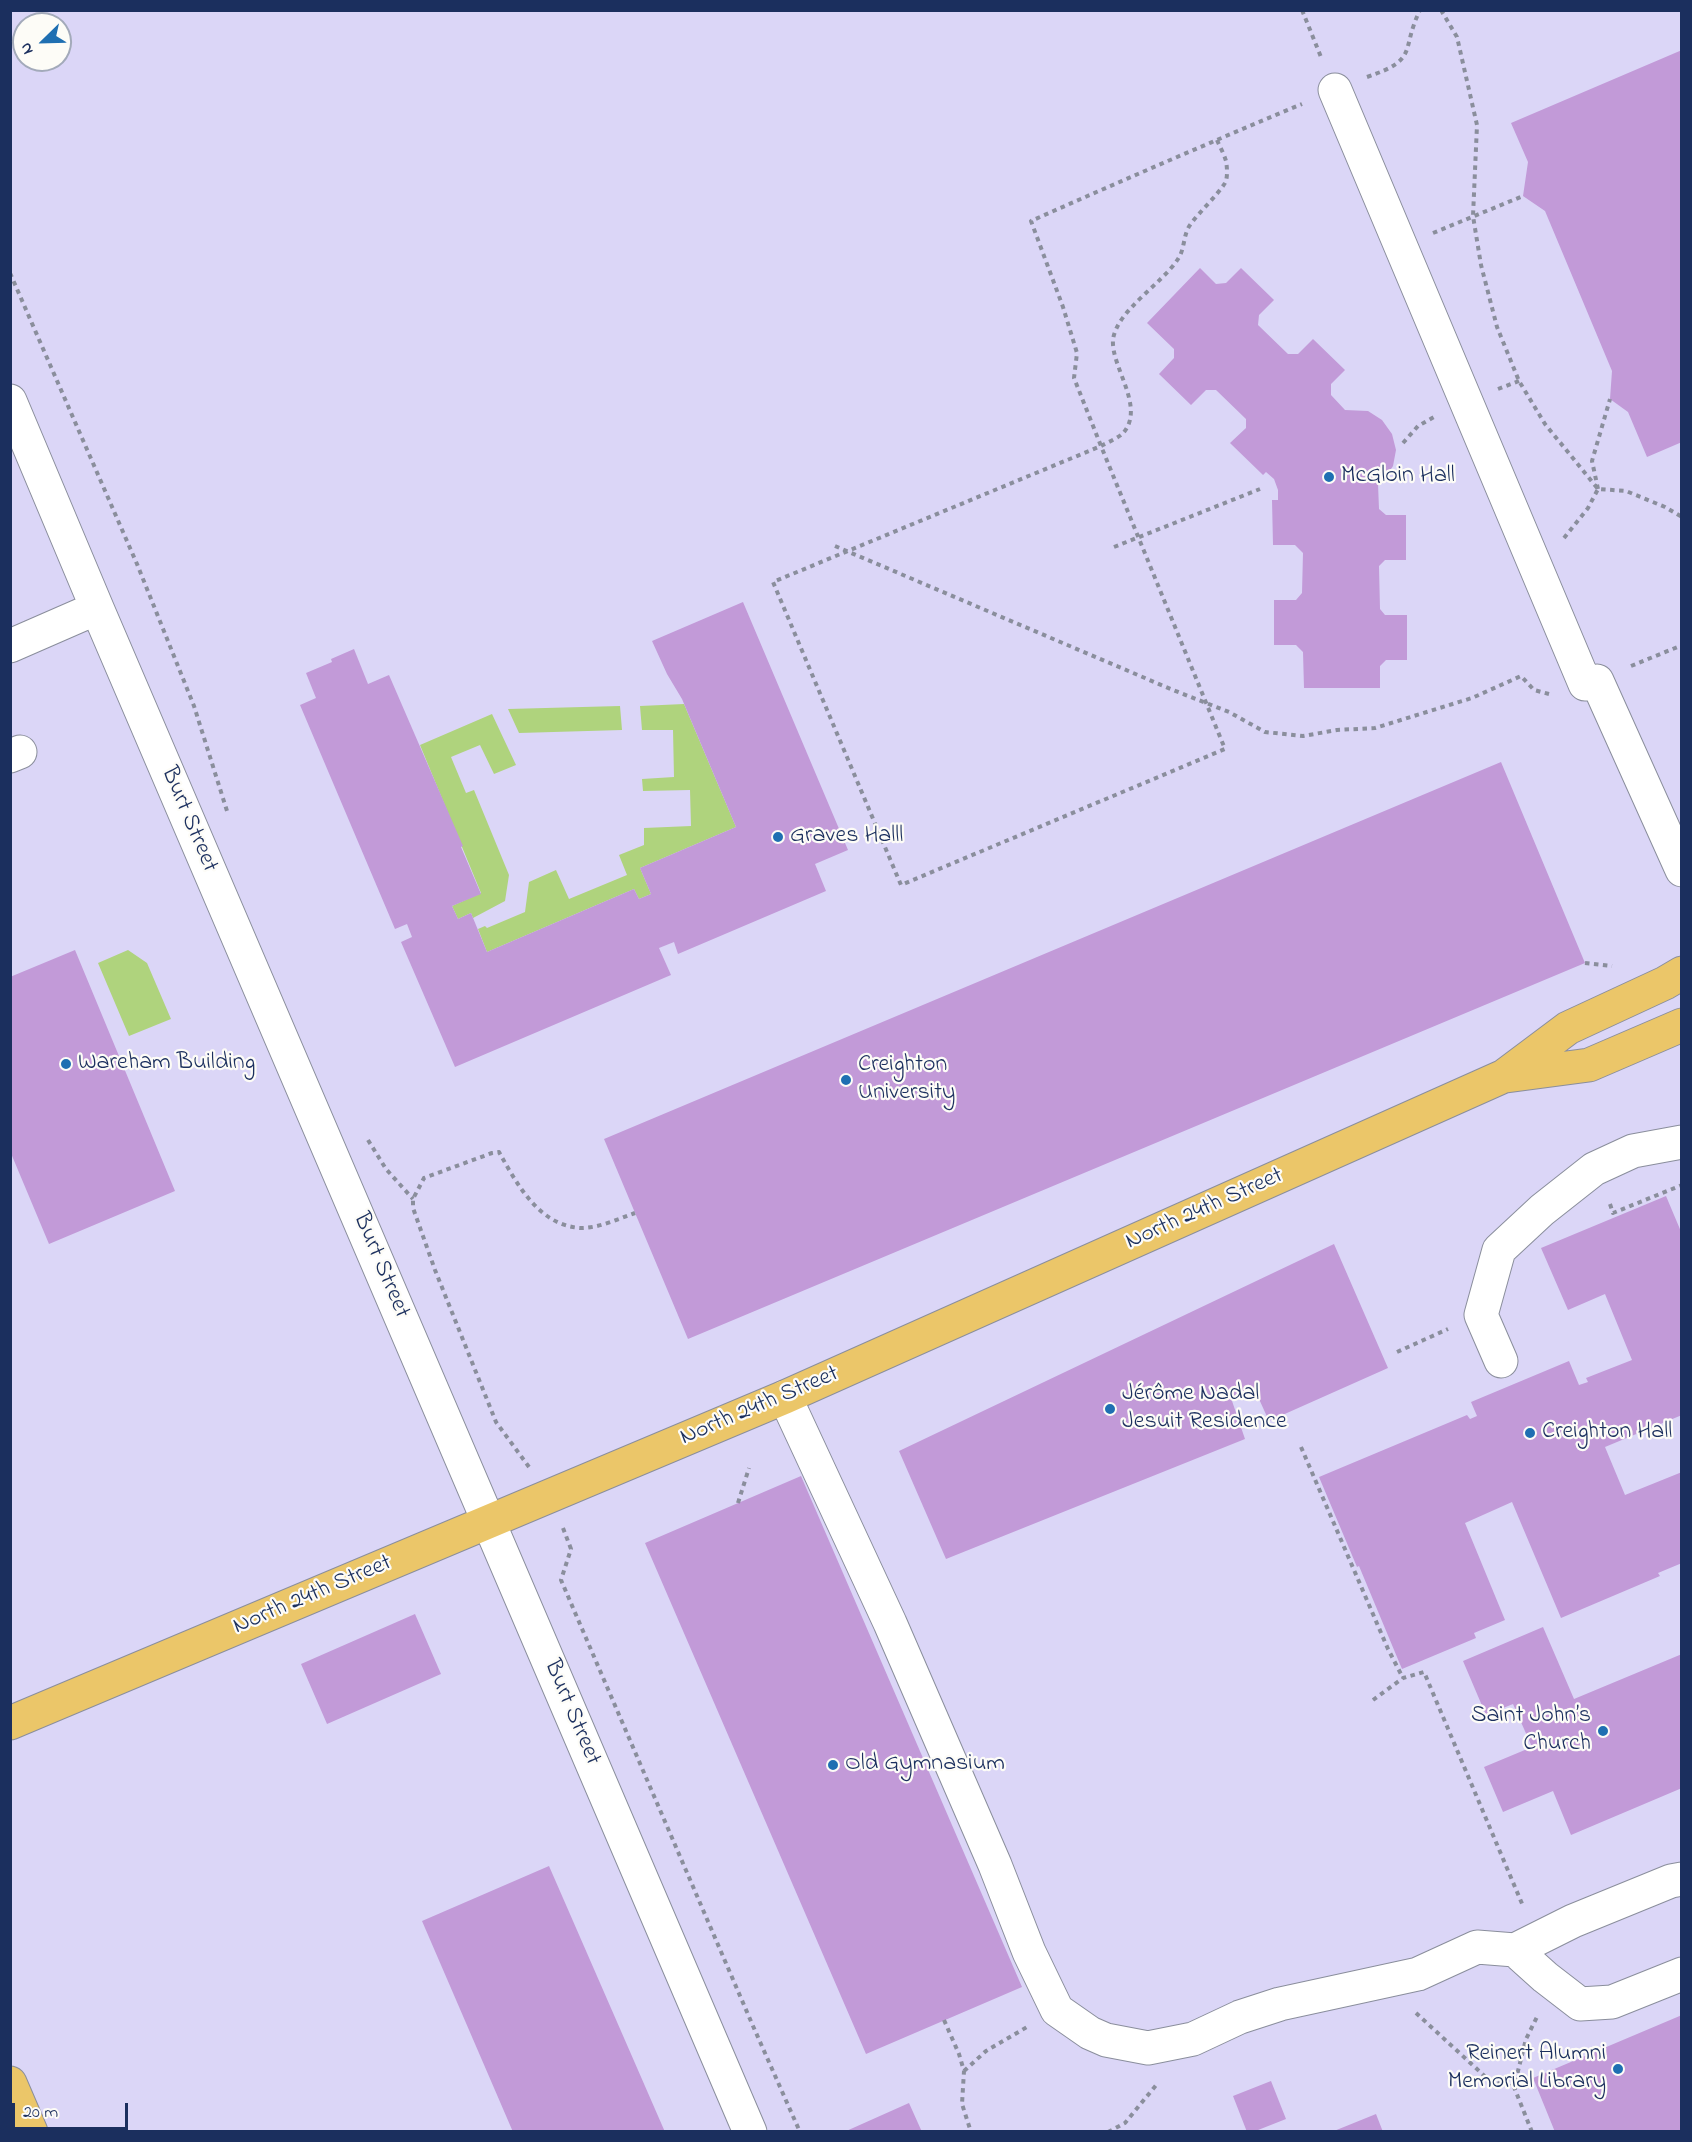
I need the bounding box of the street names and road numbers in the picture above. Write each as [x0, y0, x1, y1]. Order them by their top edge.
street label: Burt Street [153, 763, 223, 877]
street label: North 24th Street [1122, 1162, 1288, 1258]
street label: Burt Street [345, 1209, 415, 1323]
street label: North 24th Street [676, 1361, 844, 1453]
street label: North 24th Street [229, 1550, 397, 1642]
street label: Burt Street [536, 1656, 606, 1770]

